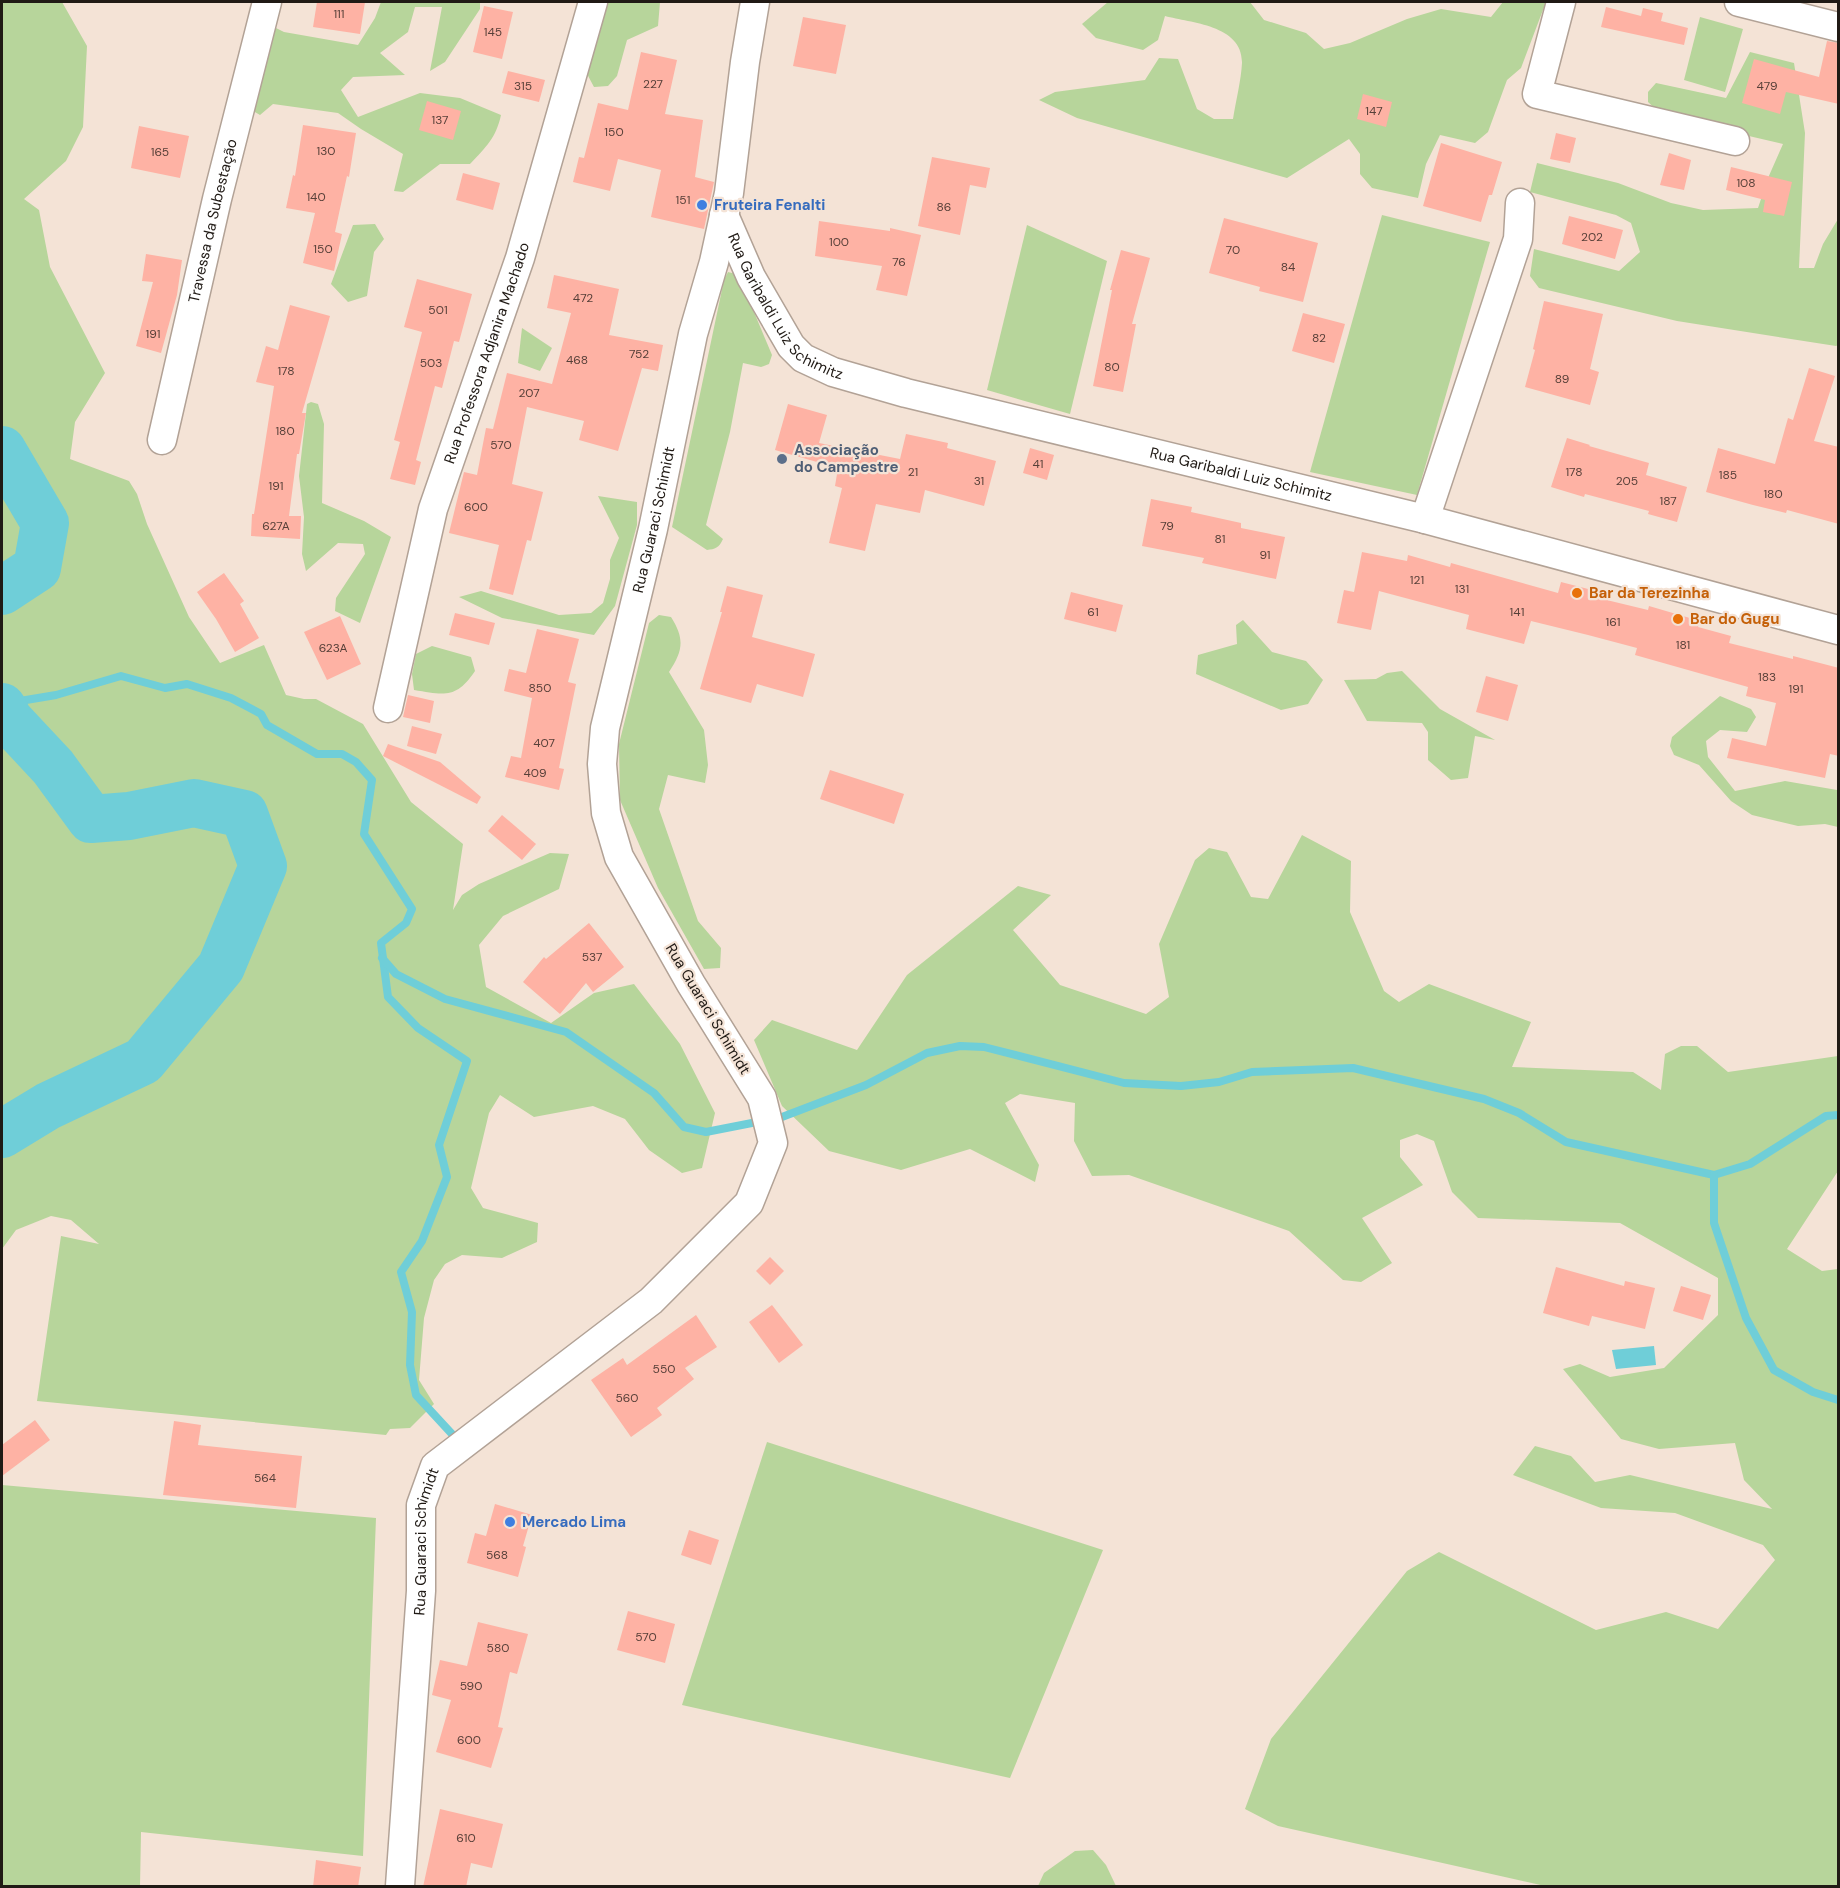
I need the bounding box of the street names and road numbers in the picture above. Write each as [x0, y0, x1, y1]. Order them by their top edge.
street label: Travessa da Subestação [184, 137, 242, 305]
street label: Rua Garibaldi Luiz Schimitz [723, 230, 845, 384]
street label: Rua Professora Adjanira Machado [439, 240, 534, 466]
street label: Rua Garibaldi Luiz Schimitz [1148, 443, 1334, 506]
street label: Rua Guaraci Schimidt [628, 444, 680, 595]
street label: Rua Guaraci Schimidt [661, 940, 755, 1078]
street label: Rua Guaraci Schimidt [409, 1465, 444, 1616]

